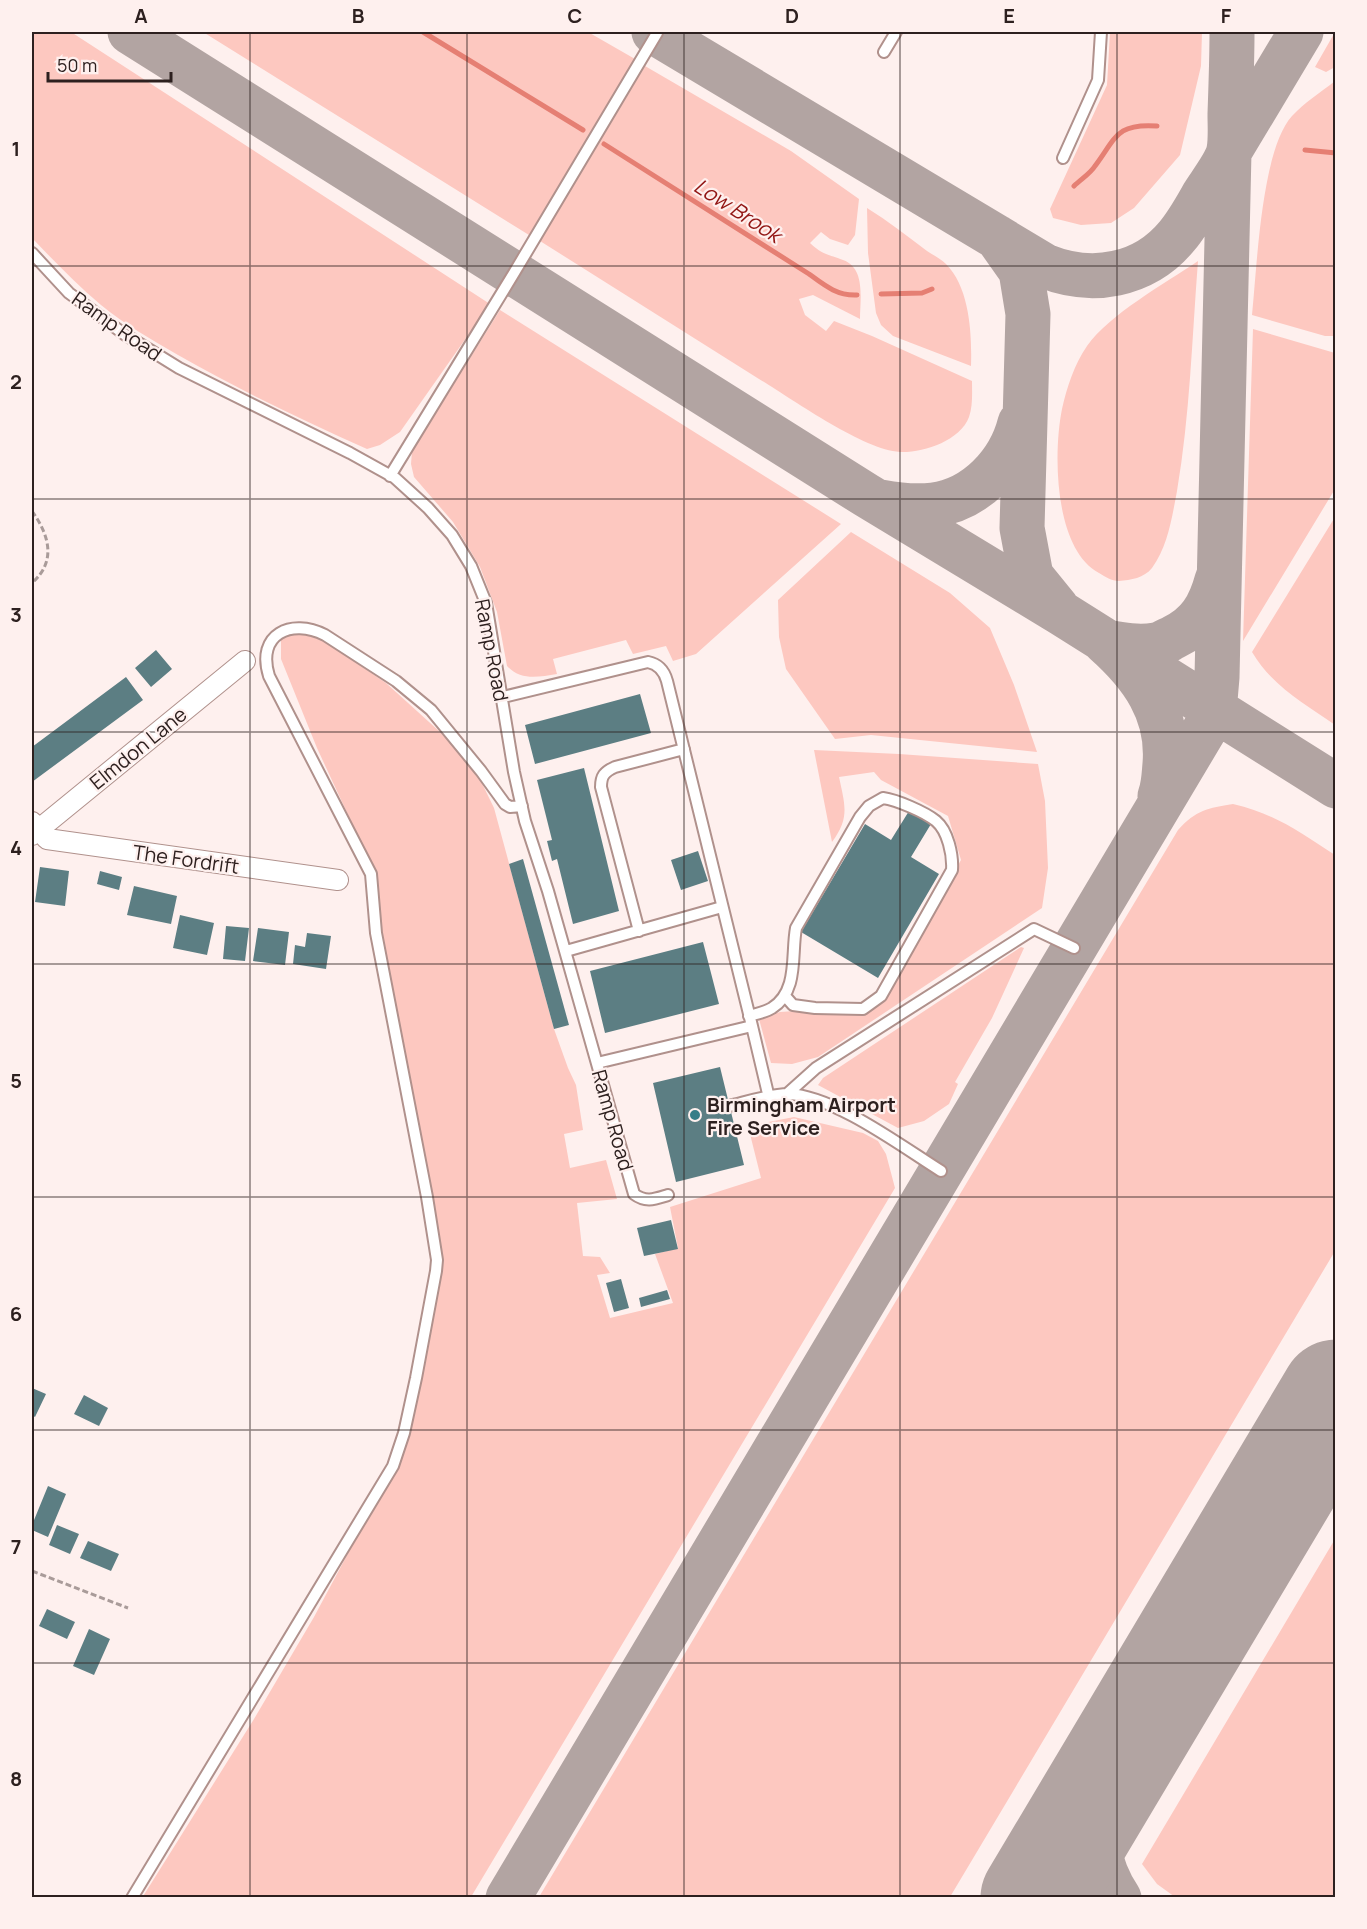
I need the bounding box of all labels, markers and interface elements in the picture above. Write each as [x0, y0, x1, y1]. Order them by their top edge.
text: A [134, 2, 148, 29]
text: B [352, 2, 365, 29]
text: C [568, 2, 582, 29]
text: D [785, 2, 799, 29]
text: E [1003, 2, 1015, 29]
text: F [1221, 2, 1232, 29]
scale bar [48, 45, 171, 83]
text: 50 m [57, 53, 97, 77]
text: 1 [12, 135, 20, 162]
water label: Low Brook [689, 171, 789, 250]
street label: Ramp Road [67, 285, 167, 367]
text: 2 [10, 368, 22, 395]
street label: Ramp Road [469, 596, 515, 704]
text: 3 [10, 601, 22, 628]
street label: Elmdon Lane [84, 701, 192, 795]
text: 4 [10, 834, 22, 861]
street label: The Fordrift [131, 838, 241, 880]
street label: Ramp Road [586, 1066, 640, 1174]
text: 5 [10, 1067, 22, 1094]
place label: Birmingham Airport Fire Service [707, 1091, 896, 1141]
marker: Birmingham Airport Fire Service [688, 1108, 702, 1122]
text: 6 [10, 1300, 22, 1327]
text: 7 [11, 1533, 21, 1560]
text: 8 [10, 1765, 22, 1792]

